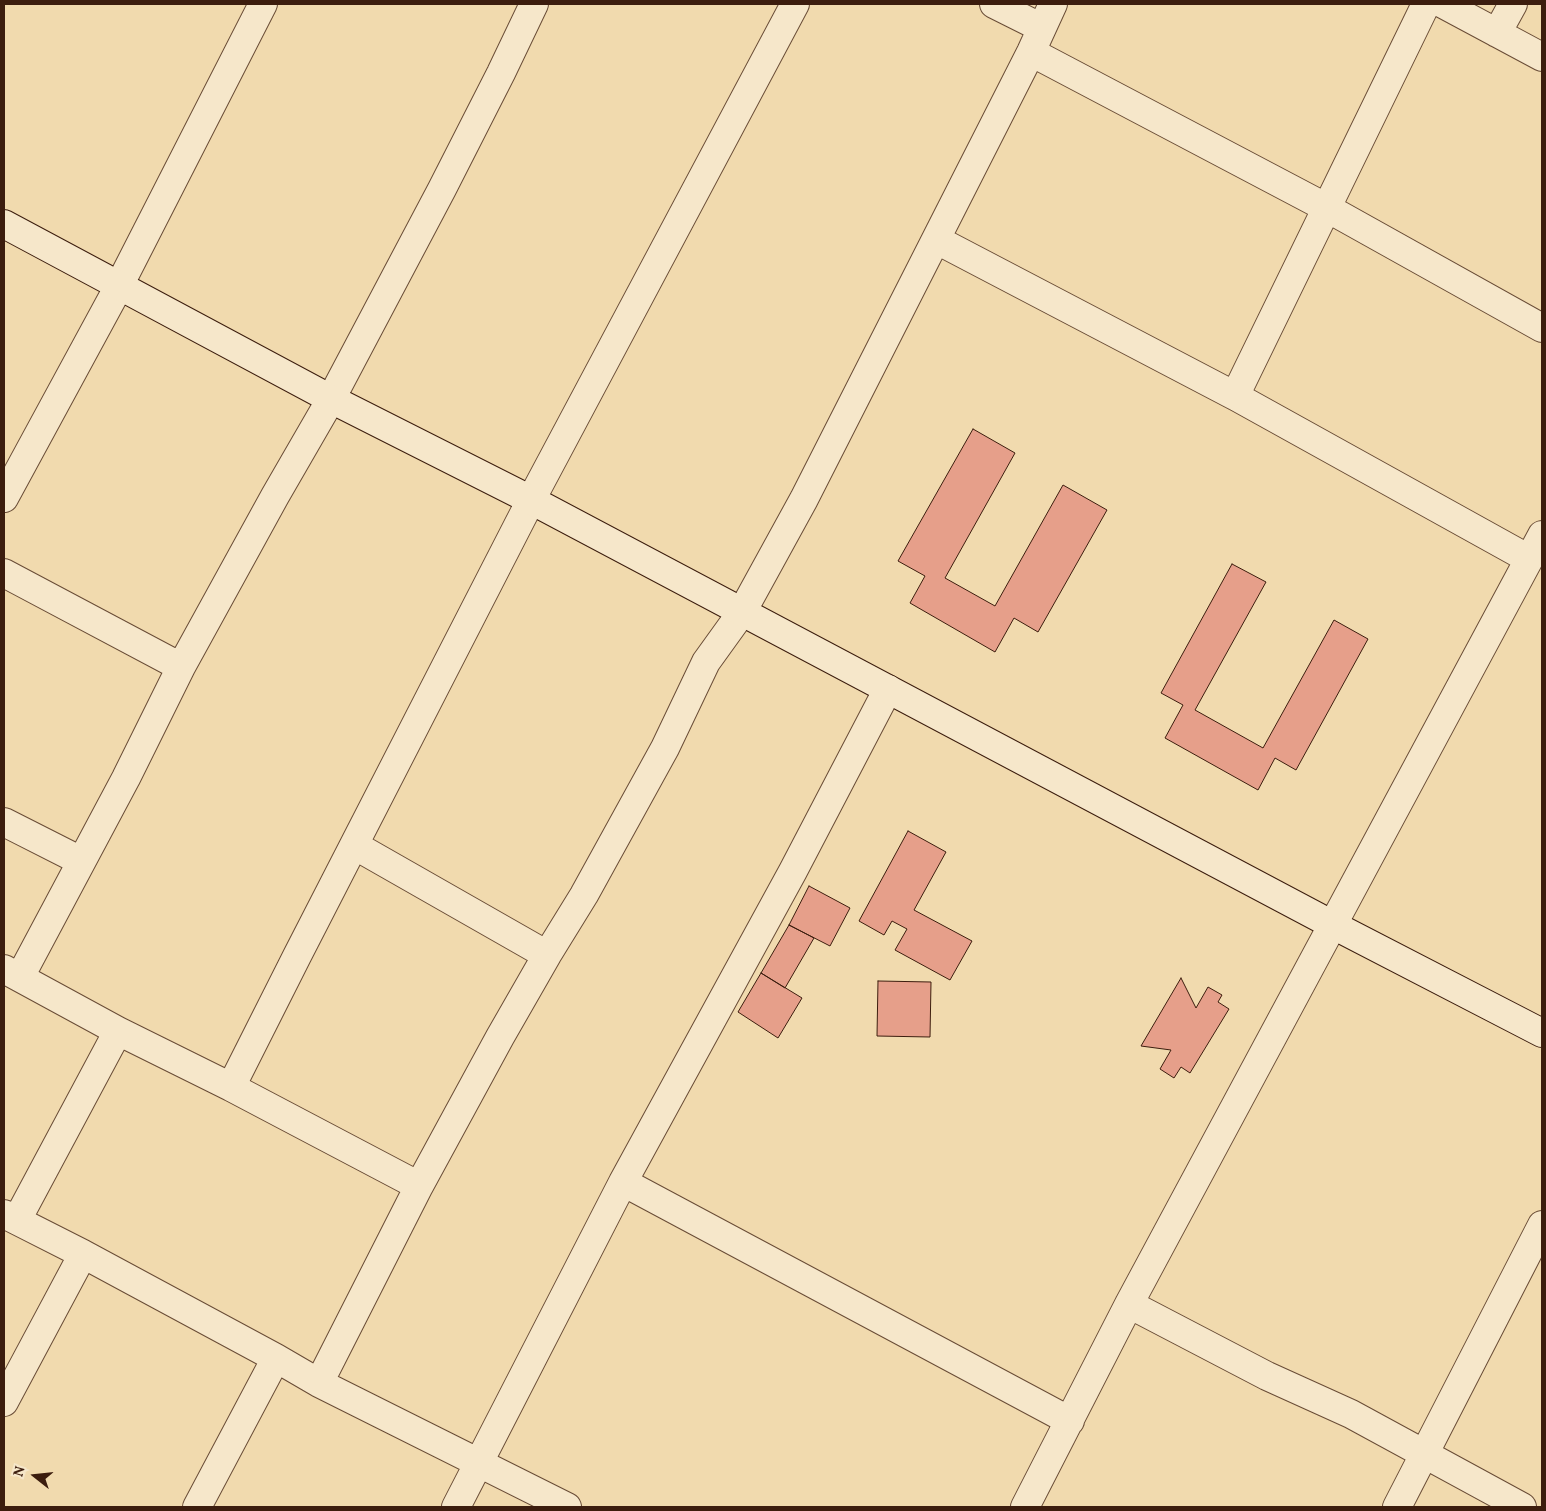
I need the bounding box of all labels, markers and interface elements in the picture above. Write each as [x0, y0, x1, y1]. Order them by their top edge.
north arrow [10, 1451, 60, 1501]
text: N [10, 1464, 31, 1479]

